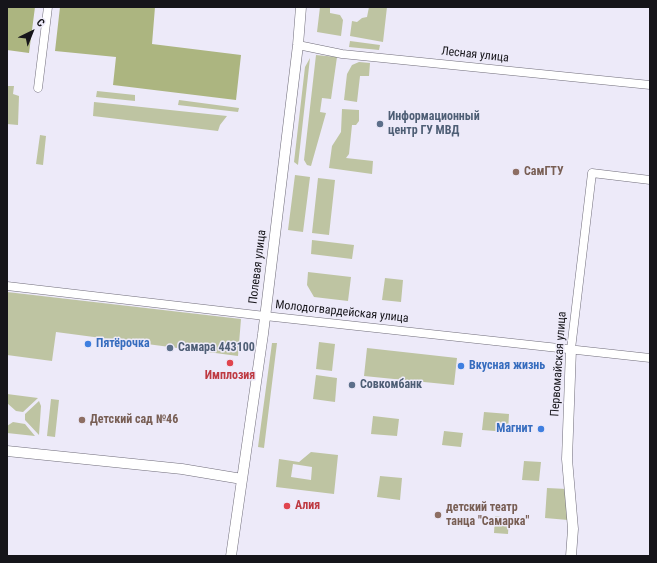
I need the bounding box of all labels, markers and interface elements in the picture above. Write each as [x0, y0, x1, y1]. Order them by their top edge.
north arrow [12, 12, 52, 52]
text: С [34, 16, 47, 30]
street label: Лесная улица [440, 44, 510, 66]
place label: Информационный центр ГУ МВД [388, 110, 480, 138]
marker: Информационный центр ГУ МВД [375, 119, 385, 129]
place label: СамГТУ [524, 165, 563, 179]
marker: СамГТУ [511, 167, 521, 177]
street label: Полевая улица [246, 229, 270, 305]
street label: Молодогвардейская улица [275, 298, 409, 326]
street label: Первомайская улица [548, 311, 570, 417]
place label: Пятёрочка [96, 337, 150, 351]
marker: Пятёрочка [83, 339, 93, 349]
place label: Самара 443100 [178, 341, 255, 355]
marker: Самара 443100 [165, 343, 175, 353]
marker: Имплозия [225, 358, 235, 368]
place label: Вкусная жизнь [469, 359, 545, 373]
marker: Вкусная жизнь [456, 361, 466, 371]
place label: Имплозия [205, 369, 255, 383]
place label: Совкомбанк [360, 378, 422, 392]
marker: Совкомбанк [347, 380, 357, 390]
place label: Детский сад №46 [90, 413, 178, 427]
marker: Детский сад №46 [77, 415, 87, 425]
place label: Магнит [496, 422, 533, 436]
marker: Магнит [536, 424, 546, 434]
place label: Алия [295, 499, 320, 513]
marker: Алия [282, 501, 292, 511]
place label: детский театр танца "Самарка" [446, 501, 529, 529]
marker: детский театр танца "Самарка" [433, 510, 443, 520]

